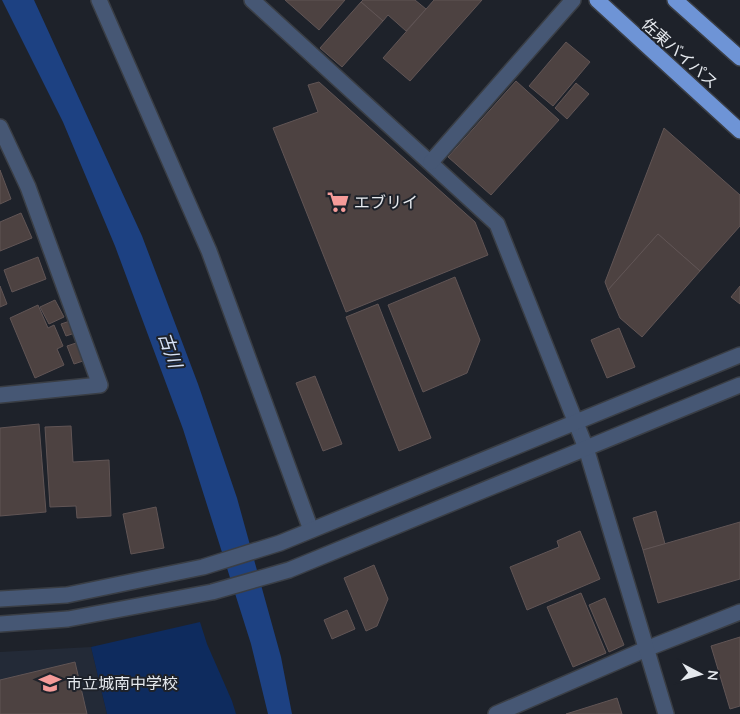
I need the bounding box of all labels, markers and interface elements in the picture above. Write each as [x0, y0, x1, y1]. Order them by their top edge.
street label: 佐東バイパス [638, 14, 722, 92]
supermarket icon: エブリイ [325, 189, 351, 215]
place label: エブリイ [354, 192, 418, 212]
water label: 古川 [154, 329, 188, 372]
north arrow [675, 649, 725, 699]
text: N [703, 669, 722, 681]
school or university icon: 市立城南中学校 [37, 670, 63, 696]
place label: 市立城南中学校 [66, 673, 178, 693]

